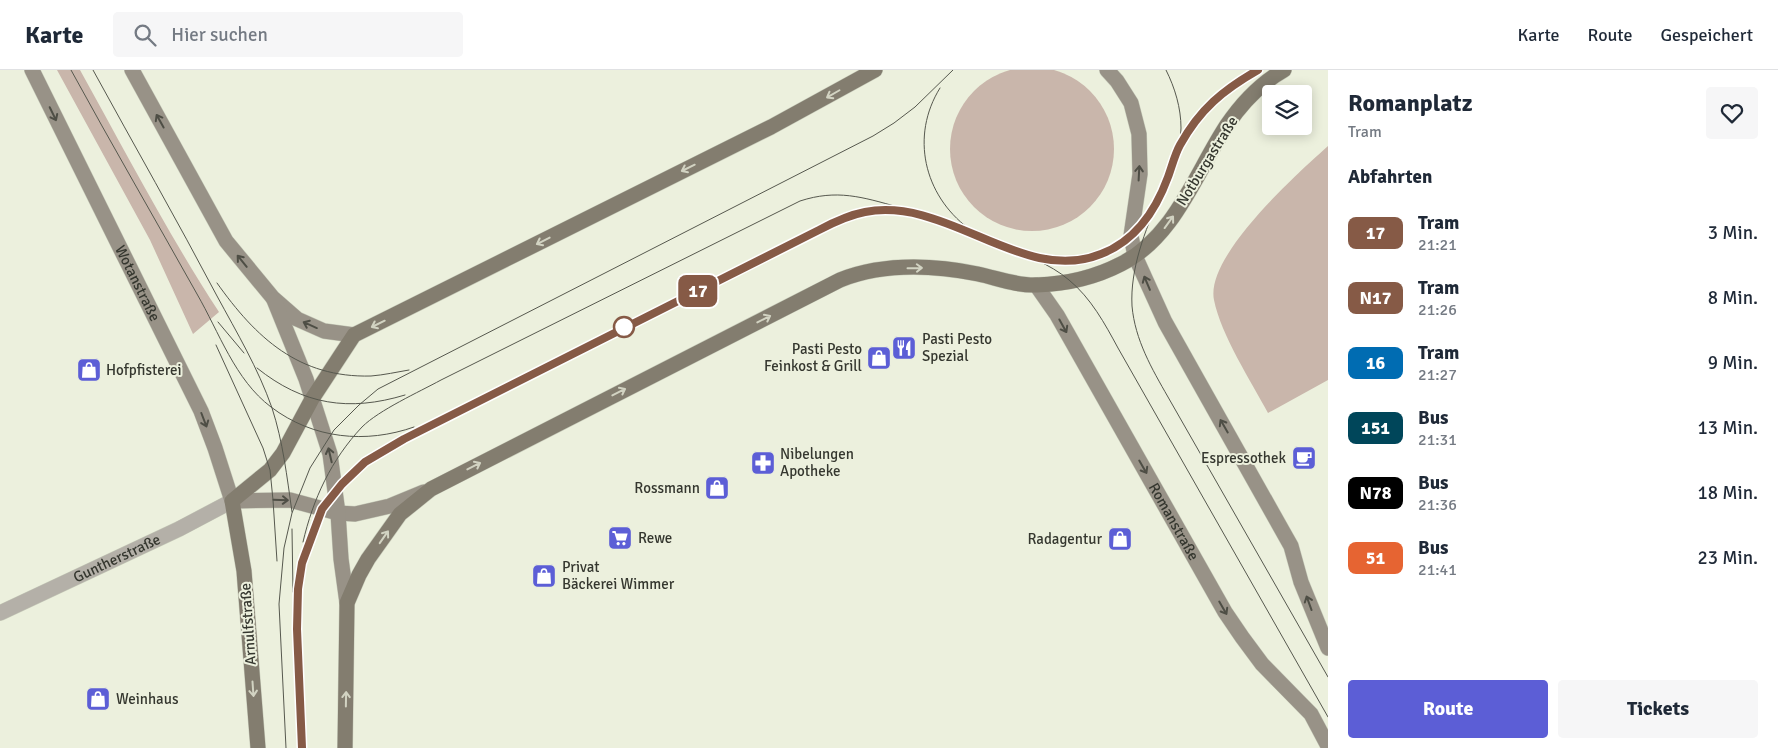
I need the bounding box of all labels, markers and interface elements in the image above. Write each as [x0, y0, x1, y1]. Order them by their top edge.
search box [113, 12, 463, 57]
text: Karte [25, 20, 83, 50]
icon: search [131, 21, 159, 49]
text: Hier suchen [171, 23, 268, 47]
text: Karte [1518, 24, 1560, 46]
text: Route [1588, 24, 1633, 46]
text: Gespeichert [1661, 24, 1753, 46]
map controls [1262, 85, 1312, 135]
button: layers [1262, 85, 1312, 135]
button: heart [1706, 87, 1758, 139]
text: Romanplatz [1348, 88, 1473, 118]
one-way arrow [826, 89, 840, 99]
one-way arrow [48, 106, 58, 121]
street label: Notburgastraße [1172, 113, 1242, 209]
one-way arrow [155, 114, 164, 129]
text: Tram [1348, 122, 1382, 142]
one-way arrow [681, 163, 696, 173]
text: Abfahrten [1348, 165, 1432, 189]
one-way arrow [1135, 166, 1144, 182]
text: Tram [1418, 211, 1459, 235]
one-way arrow [1164, 215, 1174, 229]
text: 3 Min. [1708, 221, 1758, 245]
text: 17 [1366, 222, 1385, 244]
text: 21:21 [1418, 235, 1457, 255]
one-way arrow [536, 237, 551, 246]
street label: Wotanstraße [111, 242, 164, 324]
one-way arrow [237, 254, 248, 267]
one-way arrow [907, 263, 923, 273]
line badge: 17 [676, 275, 720, 307]
one-way arrow [1141, 276, 1151, 291]
text: Tram [1418, 276, 1459, 300]
text: 17 [688, 280, 708, 302]
text: 8 Min. [1708, 286, 1758, 310]
text: N17 [1360, 287, 1391, 309]
text: 21:26 [1418, 300, 1457, 320]
one-way arrow [756, 314, 771, 324]
unlabelled marker [613, 316, 635, 338]
one-way arrow [1059, 318, 1069, 332]
one-way arrow [303, 319, 318, 329]
one-way arrow [371, 320, 386, 329]
place label: Pasti Pesto Spezial [922, 330, 992, 365]
restaurant icon: Pasti Pesto Spezial [891, 335, 917, 361]
place label: Pasti Pesto Feinkost & Grill [764, 340, 862, 375]
text: Tram [1418, 341, 1459, 365]
shop icon: Pasti Pesto Feinkost & Grill [866, 345, 892, 371]
text: 9 Min. [1708, 351, 1758, 375]
text: 16 [1366, 352, 1385, 374]
shop icon: Hofpfisterei [76, 357, 102, 383]
place label: Hofpfisterei [106, 361, 182, 379]
text: 21:27 [1418, 365, 1457, 385]
one-way arrow [611, 387, 626, 396]
text: Bus [1418, 406, 1449, 430]
one-way arrow [200, 412, 209, 427]
text: 13 Min. [1697, 416, 1758, 440]
text: 151 [1361, 417, 1390, 439]
one-way arrow [1219, 418, 1229, 433]
text: 21:31 [1418, 430, 1457, 450]
place label: Nibelungen Apotheke [780, 445, 854, 480]
cafe icon: Espressothek [1291, 445, 1317, 471]
one-way arrow [325, 448, 334, 464]
place label: Espressothek [1201, 449, 1286, 467]
pharmacy icon: Nibelungen Apotheke [750, 450, 776, 476]
one-way arrow [1138, 460, 1148, 475]
one-way arrow [466, 461, 481, 470]
text: Bus [1418, 471, 1449, 495]
shop icon: Rossmann [704, 475, 730, 501]
place label: Rossmann [634, 479, 700, 497]
street label: Romanstraße [1145, 480, 1203, 564]
text: 18 Min. [1697, 481, 1758, 505]
text: N78 [1360, 482, 1391, 504]
one-way arrow [272, 495, 288, 505]
text: 21:36 [1418, 495, 1457, 515]
supermarket icon: Rewe [607, 525, 633, 551]
shop icon: Radagentur [1107, 526, 1133, 552]
place label: Rewe [638, 529, 672, 547]
street label: Guntherstraße [70, 530, 163, 586]
one-way arrow [379, 530, 389, 544]
place label: Radagentur [1027, 530, 1102, 548]
text: Bus [1418, 536, 1449, 560]
text: 23 Min. [1697, 546, 1758, 570]
text: 51 [1366, 547, 1385, 569]
place label: Privat Bäckerei Wimmer [562, 558, 675, 593]
text: 21:41 [1418, 560, 1457, 580]
shop icon: Privat Bäckerei Wimmer [531, 563, 557, 589]
street label: Arnulfstraße [236, 582, 260, 666]
one-way arrow [1304, 596, 1313, 611]
one-way arrow [1219, 601, 1229, 615]
button: Route [1348, 680, 1548, 738]
button: Tickets [1558, 680, 1758, 738]
one-way arrow [248, 681, 258, 697]
shop icon: Weinhaus [85, 686, 111, 712]
place label: Weinhaus [116, 690, 179, 708]
one-way arrow [341, 692, 351, 708]

